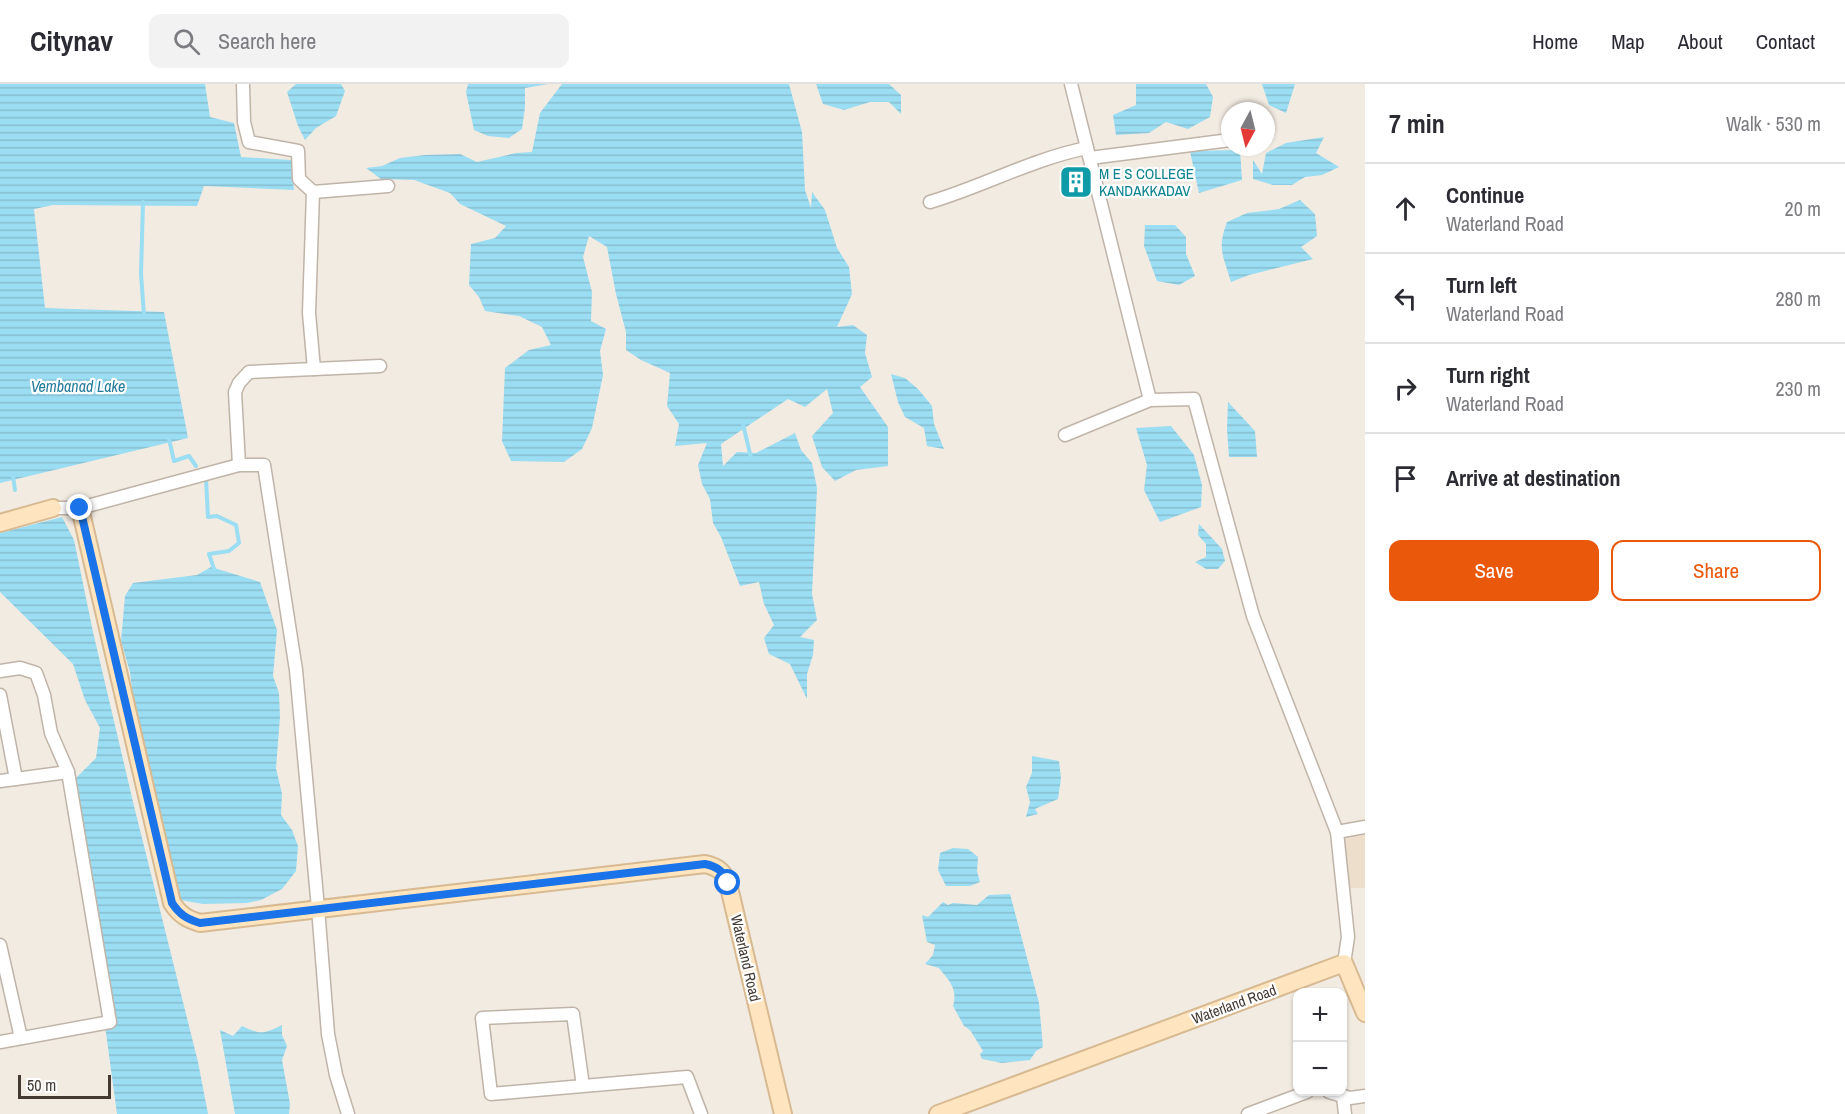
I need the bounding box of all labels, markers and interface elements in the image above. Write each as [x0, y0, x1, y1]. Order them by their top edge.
search box [149, 14, 569, 68]
text: Citynav [30, 22, 113, 60]
icon: search [170, 25, 203, 58]
text: Search here [218, 26, 316, 56]
text: Home [1532, 27, 1578, 56]
text: Map [1611, 27, 1645, 56]
text: About [1678, 27, 1723, 56]
text: Contact [1756, 27, 1815, 56]
north arrow [1221, 102, 1275, 156]
text: 7 min [1389, 106, 1445, 141]
text: Walk · 530 m [1726, 110, 1821, 137]
place label: M E S COLLEGE KANDAKKADAV [1099, 163, 1194, 201]
building icon: M E S COLLEGE KANDAKKADAV [1058, 164, 1094, 200]
text: Continue [1446, 180, 1524, 210]
icon: ahead [1389, 192, 1422, 225]
text: 20 m [1785, 195, 1821, 222]
text: Waterland Road [1446, 210, 1564, 237]
text: Turn left [1446, 270, 1517, 300]
icon: left [1389, 282, 1422, 315]
text: 280 m [1775, 285, 1821, 312]
text: Waterland Road [1446, 300, 1564, 327]
text: Turn right [1446, 360, 1530, 390]
icon: right [1389, 372, 1422, 405]
water label: Vembanad Lake [31, 375, 125, 397]
text: 230 m [1775, 375, 1821, 402]
text: Waterland Road [1446, 390, 1564, 417]
icon: arrive [1389, 462, 1422, 495]
text: Arrive at destination [1446, 463, 1620, 493]
route end [66, 494, 92, 520]
button: Save [1389, 540, 1599, 601]
button: Share [1611, 540, 1821, 601]
route start [714, 869, 740, 895]
street label: Waterland Road [726, 913, 766, 1003]
street label: Waterland Road [1189, 979, 1279, 1029]
map controls [1293, 988, 1347, 1096]
button: + [1293, 988, 1347, 1042]
button: − [1293, 1042, 1347, 1096]
scale bar [18, 1072, 111, 1100]
text: 50 m [27, 1074, 56, 1096]

